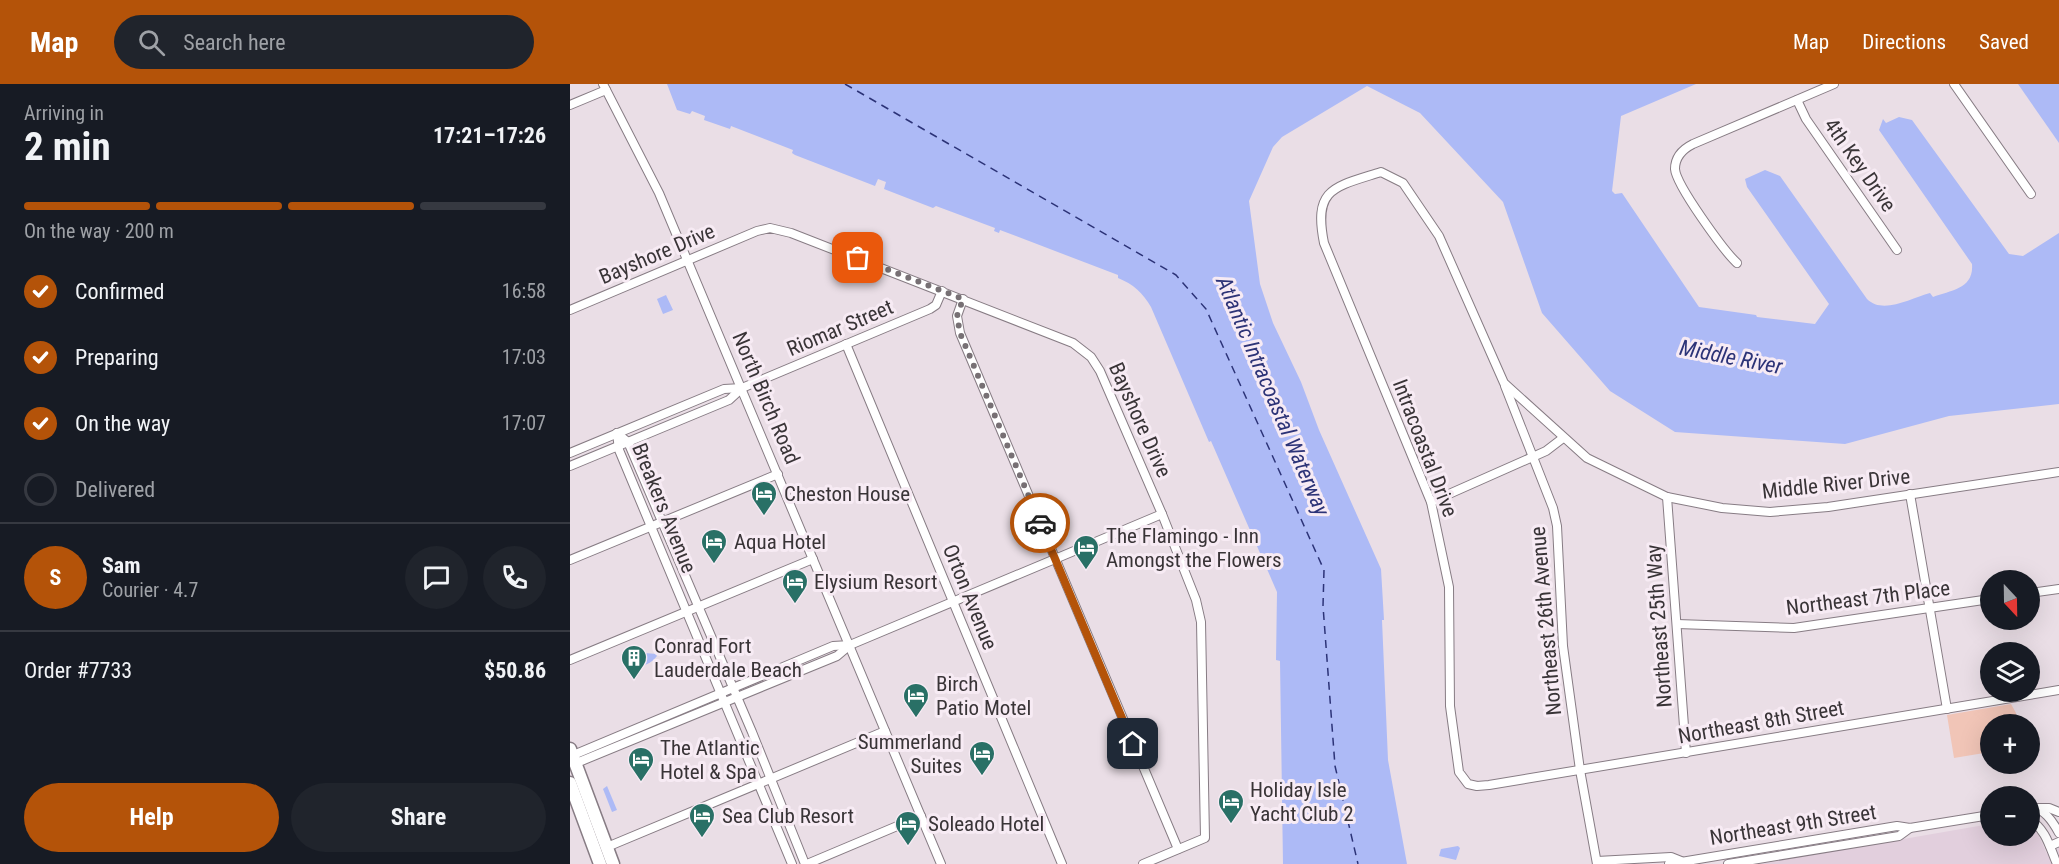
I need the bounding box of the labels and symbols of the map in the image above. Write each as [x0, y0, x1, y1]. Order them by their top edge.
street label: 4th Key Drive [1819, 114, 1901, 216]
street label: Bayshore Drive [596, 219, 719, 289]
pin [832, 232, 883, 283]
water label: Atlantic Intracoastal Waterway [1211, 272, 1335, 520]
street label: Riomar Street [783, 295, 897, 361]
street label: North Birch Road [727, 328, 805, 468]
water label: Middle River [1678, 335, 1785, 379]
street label: Bayshore Drive [1104, 359, 1176, 481]
street label: Intracoastal Drive [1388, 376, 1462, 520]
street label: Breakers Avenue [627, 440, 701, 577]
street label: Middle River Drive [1761, 464, 1911, 504]
hotel icon: Cheston House [749, 479, 779, 517]
place label: Cheston House [784, 482, 910, 506]
courier [1010, 493, 1070, 553]
place label: The Flamingo - Inn Amongst the Flowers [1106, 524, 1282, 572]
street label: Northeast 26th Avenue [1526, 525, 1566, 717]
hotel icon: Aqua Hotel [699, 527, 729, 565]
place label: Aqua Hotel [734, 530, 826, 554]
hotel icon: The Flamingo - Inn Amongst the Flowers [1071, 533, 1101, 571]
street label: Orton Avenue [938, 541, 1002, 653]
street label: Northeast 25th Way [1641, 543, 1677, 708]
hotel icon: Elysium Resort [780, 567, 810, 605]
place label: Elysium Resort [814, 570, 937, 594]
north arrow [1980, 570, 2040, 630]
street label: Northeast 7th Place [1785, 576, 1951, 620]
place label: Conrad Fort Lauderdale Beach [654, 634, 802, 682]
building icon: Conrad Fort Lauderdale Beach [619, 643, 649, 681]
place label: Birch Patio Motel [936, 672, 1031, 720]
hotel icon: Birch Patio Motel [901, 681, 931, 719]
street label: Northeast 8th Street [1676, 696, 1846, 748]
pin [1107, 718, 1158, 769]
place label: Summerland Suites [858, 730, 962, 778]
place label: The Atlantic Hotel & Spa [660, 736, 760, 784]
hotel icon: Summerland Suites [967, 739, 997, 777]
hotel icon: The Atlantic Hotel & Spa [626, 745, 656, 783]
place label: Holiday Isle Yacht Club 2 [1250, 778, 1354, 826]
hotel icon: Holiday Isle Yacht Club 2 [1216, 787, 1246, 825]
street label: Northeast 9th Street [1708, 800, 1878, 850]
hotel icon: Sea Club Resort [687, 801, 717, 839]
place label: Sea Club Resort [722, 804, 854, 828]
hotel icon: Soleado Hotel [893, 809, 923, 847]
place label: Soleado Hotel [928, 812, 1044, 836]

